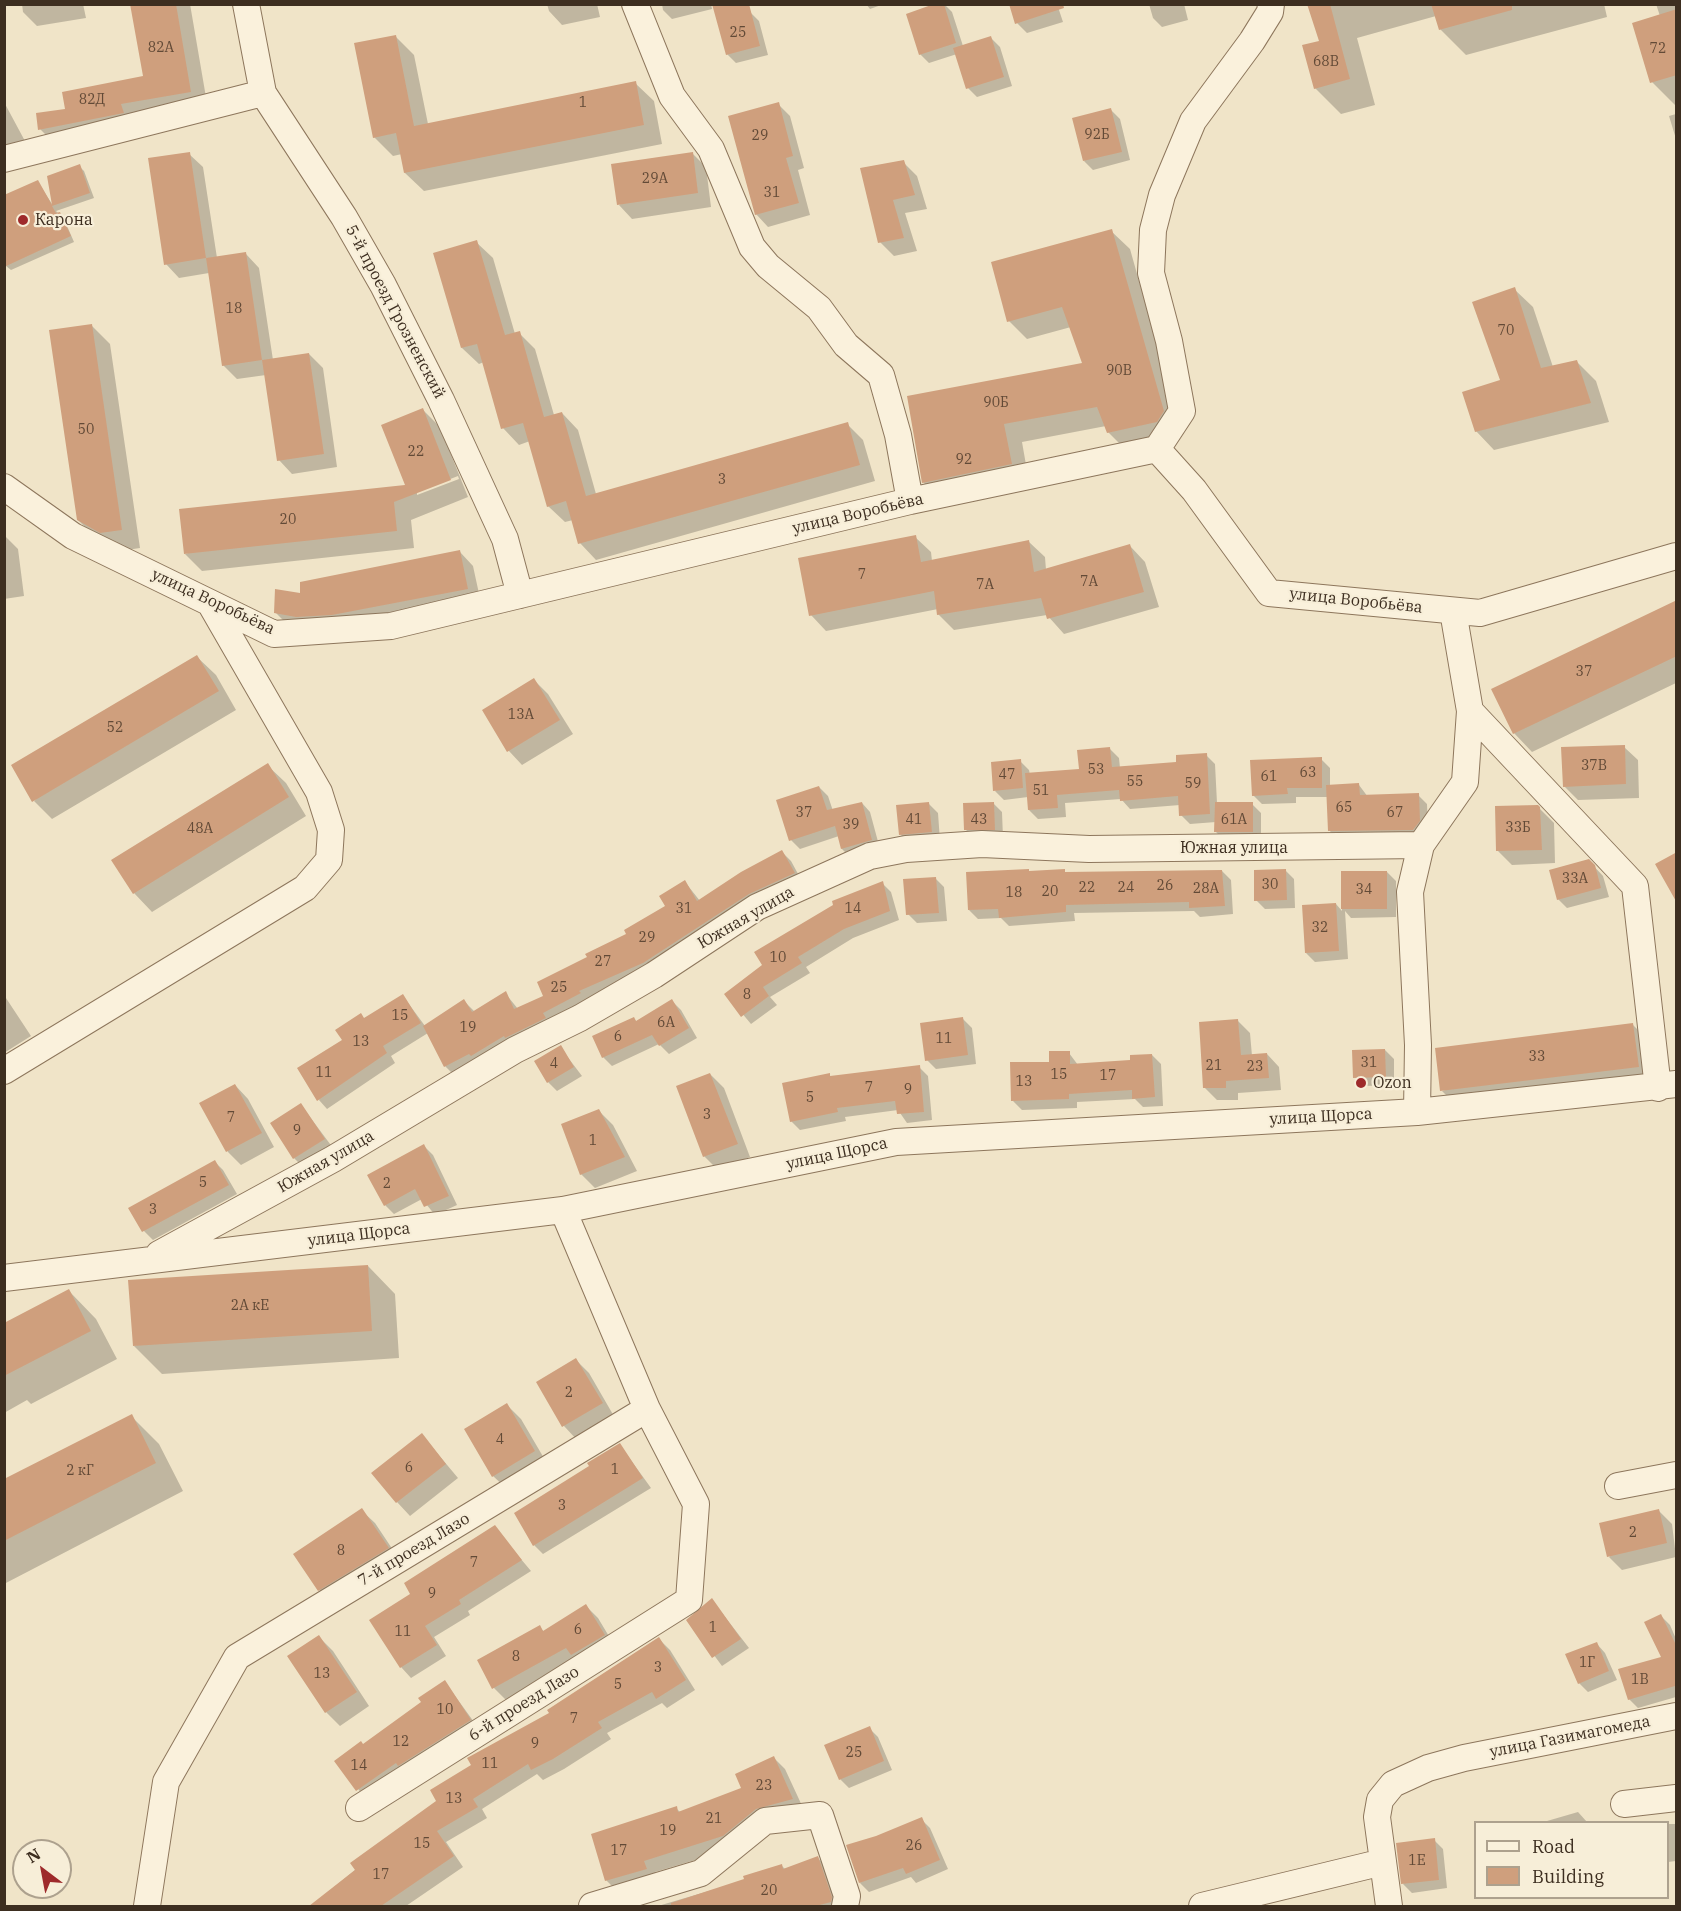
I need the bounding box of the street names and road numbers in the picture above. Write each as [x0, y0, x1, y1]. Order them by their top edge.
street label: 5-й проезд Грозненский [341, 222, 449, 402]
street label: улица Воробьёва [791, 490, 925, 538]
street label: улица Воробьёва [148, 565, 278, 639]
street label: улица Воробьёва [1288, 584, 1424, 618]
street label: Южная улица [1180, 838, 1288, 858]
street label: Южная улица [694, 883, 798, 953]
street label: улица Щорса [1269, 1105, 1373, 1129]
street label: Южная улица [274, 1127, 378, 1197]
street label: улица Щорса [785, 1134, 889, 1174]
street label: улица Щорса [307, 1219, 411, 1251]
street label: 7-й проезд Лазо [355, 1509, 473, 1591]
street label: 6-й проезд Лазо [465, 1662, 583, 1746]
street label: улица Газимагомеда [1488, 1712, 1652, 1762]

